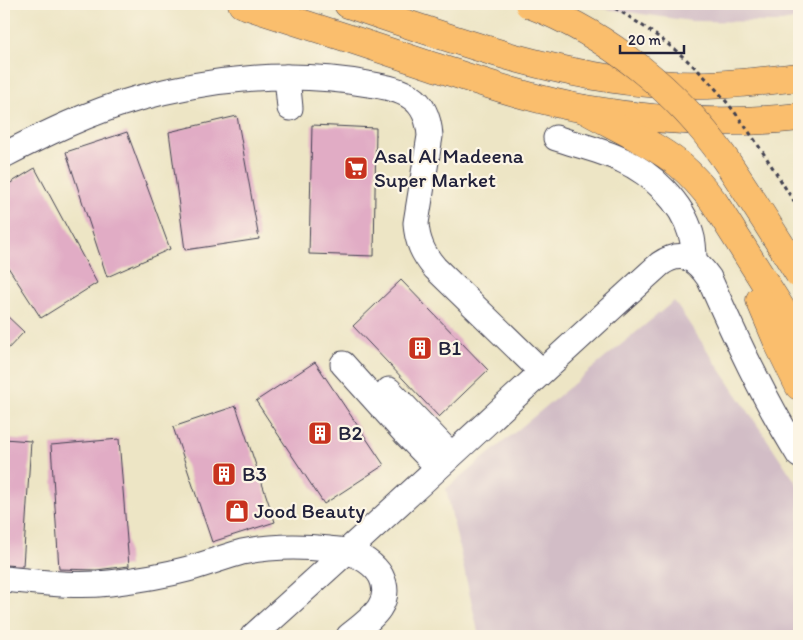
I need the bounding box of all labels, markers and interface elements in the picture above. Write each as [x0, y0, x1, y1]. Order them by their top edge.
scale bar [620, 22, 684, 54]
text: 20 m [628, 31, 662, 49]
place label: Asal Al Madeena Super Market [374, 143, 524, 192]
supermarket icon: Asal Al Madeena Super Market [343, 155, 369, 181]
building icon: B1 [407, 335, 433, 361]
place label: B1 [438, 335, 462, 360]
building icon: B2 [307, 420, 333, 446]
place label: B2 [338, 420, 363, 445]
building icon: B3 [211, 461, 237, 487]
place label: B3 [242, 461, 267, 486]
shop icon: Jood Beauty [224, 498, 250, 524]
place label: Jood Beauty [254, 498, 365, 523]

